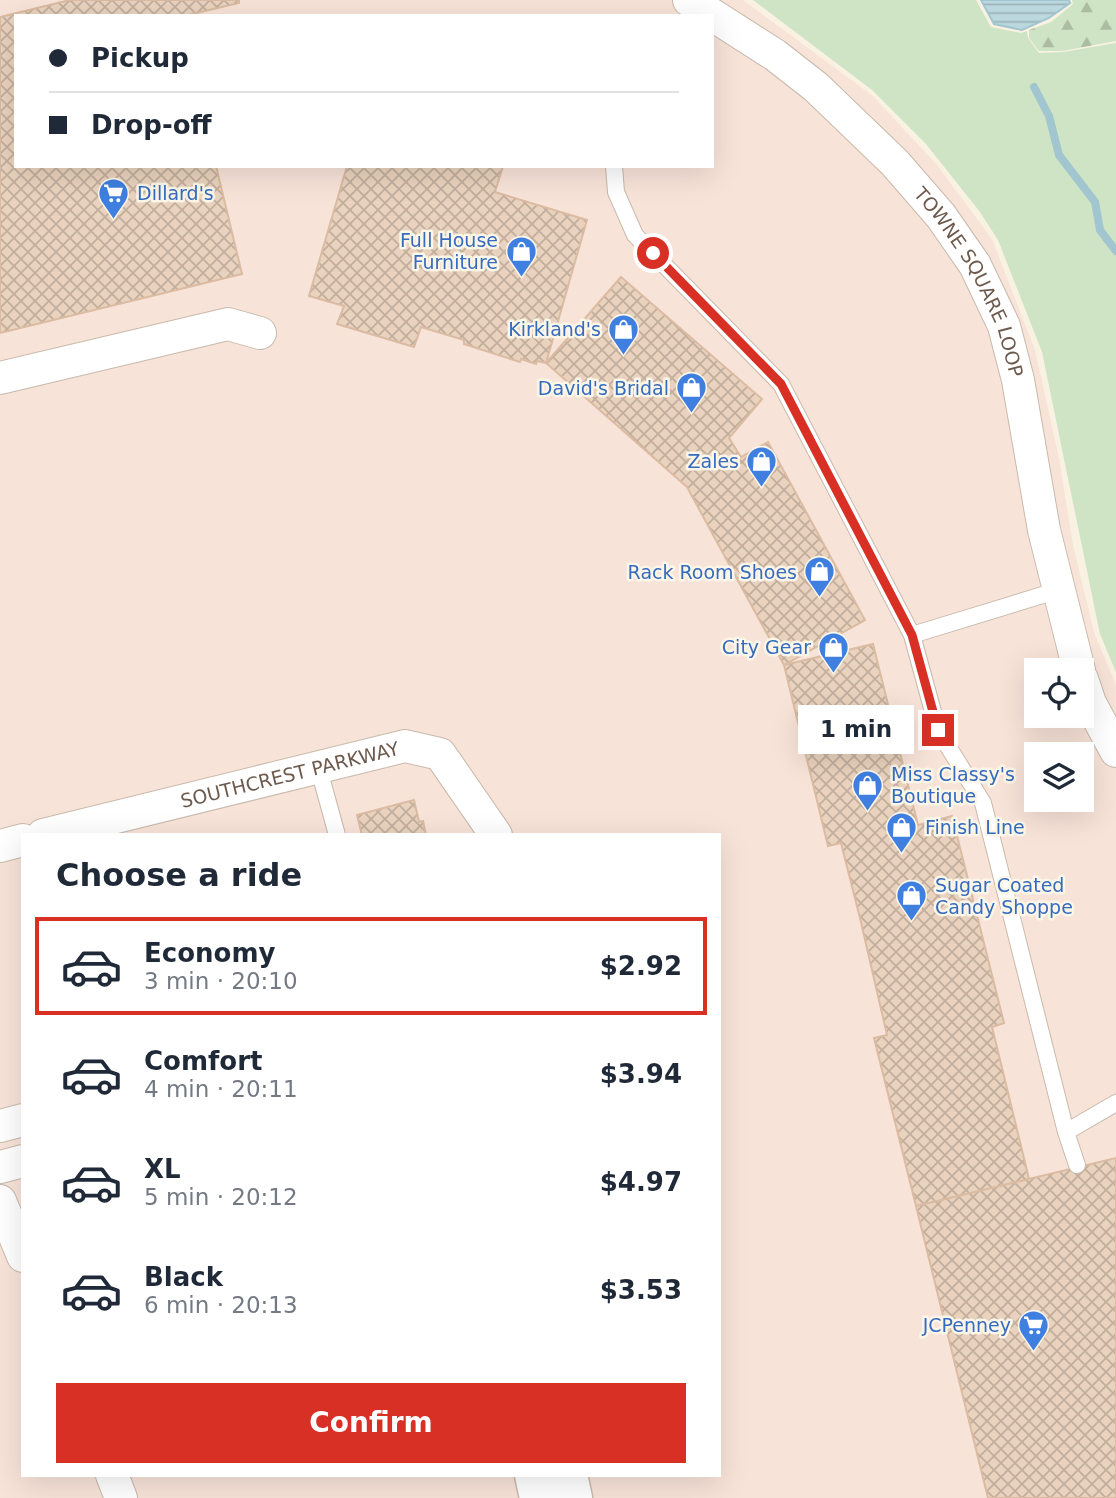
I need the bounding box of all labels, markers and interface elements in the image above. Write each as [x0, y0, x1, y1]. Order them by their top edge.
text: Pickup [91, 43, 189, 73]
text: Drop-off [91, 110, 212, 140]
supermarket icon: Dillard's [97, 176, 131, 220]
place label: Dillard's [137, 182, 214, 204]
street label: TOWNE SQUARE LOOP [909, 182, 1028, 379]
place label: Full House Furniture [400, 229, 498, 273]
shop icon: Full House Furniture [504, 234, 538, 278]
route start [637, 237, 669, 269]
shop icon: Kirkland's [607, 312, 641, 356]
place label: Kirkland's [508, 318, 601, 340]
shop icon: David's Bridal [675, 371, 709, 415]
place label: David's Bridal [538, 377, 669, 399]
shop icon: Zales [745, 444, 779, 488]
place label: Zales [687, 450, 739, 472]
shop icon: Rack Room Shoes [803, 555, 837, 599]
place label: Rack Room Shoes [628, 561, 797, 583]
shop icon: City Gear [817, 630, 851, 674]
place label: City Gear [722, 636, 811, 658]
map controls [1024, 658, 1094, 812]
button: locate [1024, 658, 1094, 728]
callout: 1 min [798, 706, 914, 754]
route end [922, 714, 954, 746]
text: 1 min [820, 716, 892, 742]
street label: SOUTHCREST PARKWAY [178, 737, 402, 812]
button: layers [1024, 742, 1094, 812]
place label: Miss Classy's Boutique [891, 763, 1015, 807]
shop icon: Miss Classy's Boutique [851, 768, 885, 812]
shop icon: Finish Line [885, 810, 919, 854]
place label: Finish Line [925, 816, 1025, 838]
text: Choose a ride [56, 856, 302, 894]
place label: Sugar Coated Candy Shoppe [935, 874, 1073, 918]
shop icon: Sugar Coated Candy Shoppe [895, 879, 929, 923]
icon: car [60, 935, 123, 998]
text: Economy [144, 938, 275, 968]
text: $2.92 [600, 951, 682, 981]
text: 3 min · 20:10 [144, 968, 298, 994]
icon: car [60, 1043, 123, 1106]
text: Comfort [144, 1046, 262, 1076]
text: $3.94 [600, 1059, 682, 1089]
text: 4 min · 20:11 [144, 1076, 298, 1102]
icon: car [60, 1151, 123, 1214]
text: XL [144, 1154, 181, 1184]
text: $4.97 [600, 1167, 682, 1197]
text: 5 min · 20:12 [144, 1184, 298, 1210]
icon: car [60, 1259, 123, 1322]
text: Black [144, 1262, 223, 1292]
text: $3.53 [600, 1275, 682, 1305]
text: 6 min · 20:13 [144, 1292, 298, 1318]
supermarket icon: JCPenney [1017, 1308, 1051, 1352]
place label: JCPenney [922, 1314, 1011, 1336]
button: Confirm [56, 1383, 686, 1463]

